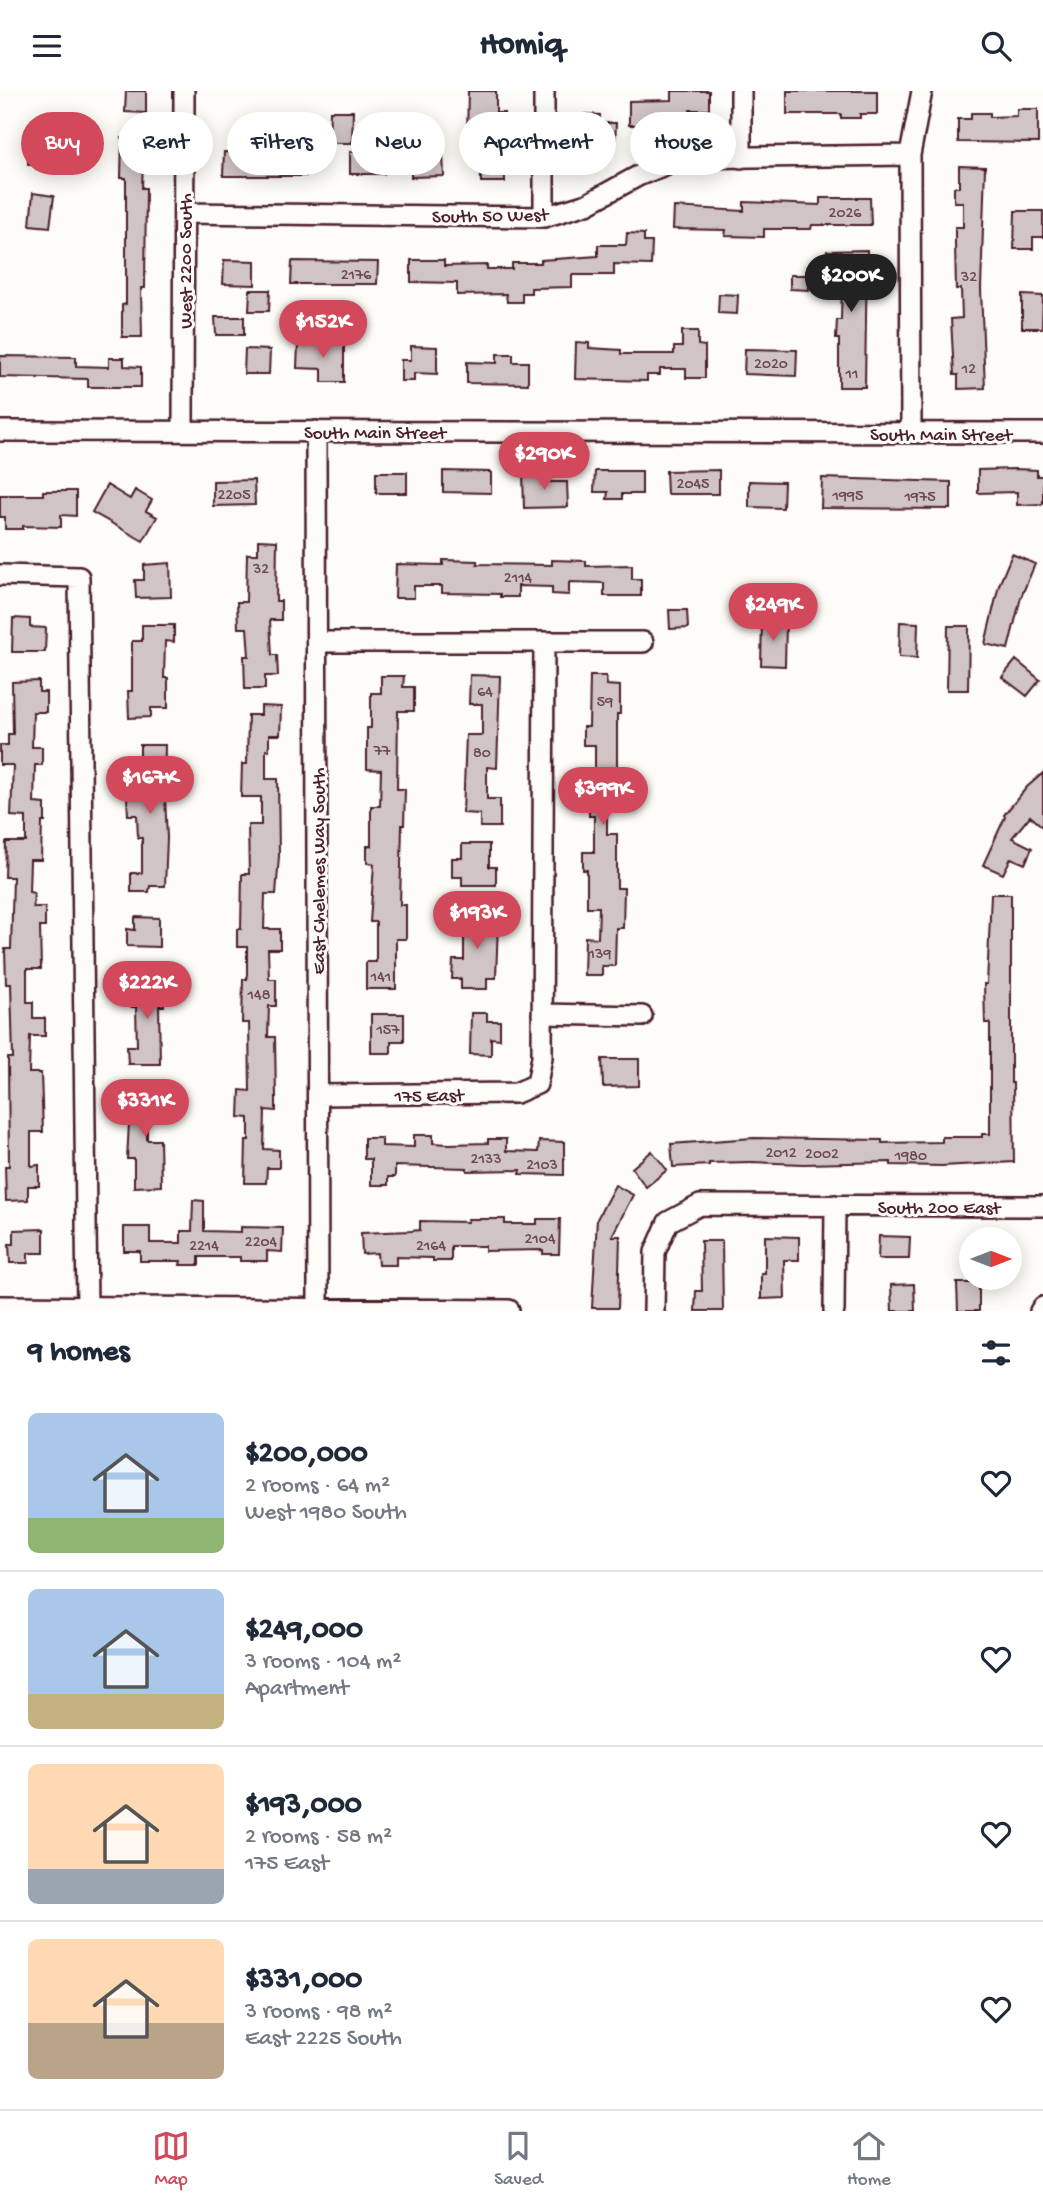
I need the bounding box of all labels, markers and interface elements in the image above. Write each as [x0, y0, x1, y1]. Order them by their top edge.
icon: menu [28, 27, 66, 65]
text: Homiq [480, 27, 563, 65]
icon: search [977, 27, 1015, 65]
chip: Buy [21, 112, 104, 175]
chip: Rent [118, 112, 213, 175]
chip: Filters [227, 112, 337, 175]
chip: New [351, 112, 445, 175]
chip: Apartment [459, 112, 616, 175]
chip: House [630, 112, 736, 175]
street label: West 2200 South [176, 193, 199, 329]
street label: South 50 West [432, 205, 551, 230]
house number: 2026 [829, 205, 862, 224]
pin: $200K [802, 255, 900, 314]
text: $200K [821, 263, 881, 290]
house number: 2176 [341, 267, 372, 286]
house number: 32 [960, 269, 977, 288]
pin: $152K [274, 301, 372, 360]
text: $152K [295, 309, 351, 336]
house number: 2020 [754, 356, 788, 375]
house number: 12 [961, 361, 976, 380]
house number: 11 [845, 366, 858, 385]
street label: South Main Street [304, 423, 448, 446]
street label: South Main Street [870, 425, 1014, 448]
pin: $290K [495, 433, 593, 492]
text: $290K [515, 441, 573, 468]
house number: 2045 [677, 476, 709, 495]
house number: 2205 [217, 487, 251, 506]
house number: 1995 [832, 488, 863, 507]
house number: 1975 [903, 489, 936, 508]
house number: 32 [252, 561, 269, 580]
house number: 2114 [504, 570, 533, 589]
pin: $249K [724, 583, 822, 643]
text: $249K [745, 592, 801, 619]
house number: 64 [477, 684, 493, 703]
house number: 59 [597, 694, 613, 713]
house number: 77 [373, 743, 391, 762]
house number: 80 [473, 745, 491, 764]
pin: $167K [101, 757, 199, 816]
text: $167K [122, 765, 178, 792]
pin: $399K [554, 767, 652, 827]
street label: East Chelemes Way South [309, 768, 332, 974]
text: $399K [574, 776, 632, 803]
pin: $193K [428, 891, 526, 951]
text: $193K [449, 900, 505, 927]
house number: 139 [588, 946, 611, 965]
pin: $222K [98, 961, 196, 1021]
house number: 141 [370, 969, 391, 988]
text: $222K [119, 970, 175, 997]
house number: 148 [247, 987, 271, 1006]
house number: 157 [375, 1022, 400, 1041]
pin: $331K [96, 1079, 194, 1139]
street label: 175 East [393, 1085, 466, 1110]
text: $331K [117, 1088, 173, 1115]
house number: 2012 [765, 1145, 797, 1164]
house number: 2002 [805, 1146, 839, 1165]
house number: 1980 [894, 1148, 927, 1167]
house number: 2133 [471, 1151, 501, 1170]
house number: 2103 [526, 1157, 558, 1176]
street label: South 200 East [878, 1198, 1003, 1221]
north arrow [959, 1227, 1022, 1290]
map controls [959, 1227, 1022, 1290]
house number: 2104 [525, 1231, 556, 1250]
house number: 2204 [245, 1234, 278, 1253]
house number: 2214 [189, 1238, 219, 1257]
house number: 2164 [416, 1238, 446, 1257]
icon: filters [977, 1334, 1015, 1372]
text: 9 homes [28, 1336, 130, 1371]
text: $200,000 [245, 1438, 368, 1473]
icon: home [84, 1441, 168, 1525]
icon: heart [977, 1464, 1015, 1502]
text: 2 rooms · 64 m² [245, 1473, 390, 1500]
text: West 1980 South [245, 1500, 407, 1527]
text: $249,000 [245, 1614, 363, 1649]
icon: home [84, 1617, 168, 1701]
icon: heart [977, 1640, 1015, 1678]
text: 3 rooms · 104 m² [245, 1649, 401, 1676]
text: Apartment [245, 1676, 349, 1703]
text: $193,000 [245, 1789, 362, 1824]
icon: home [84, 1792, 168, 1876]
icon: heart [977, 1815, 1015, 1853]
text: 2 rooms · 58 m² [245, 1824, 392, 1851]
text: 175 East [245, 1851, 329, 1878]
text: $331,000 [245, 1964, 362, 1999]
icon: home [84, 1967, 168, 2051]
icon: heart [977, 1990, 1015, 2028]
text: 3 rooms · 98 m² [245, 1999, 392, 2026]
text: East 2225 South [245, 2026, 402, 2053]
tab: Map [152, 2127, 190, 2192]
tab: Saved [494, 2127, 543, 2192]
tab: Home [847, 2127, 891, 2192]

